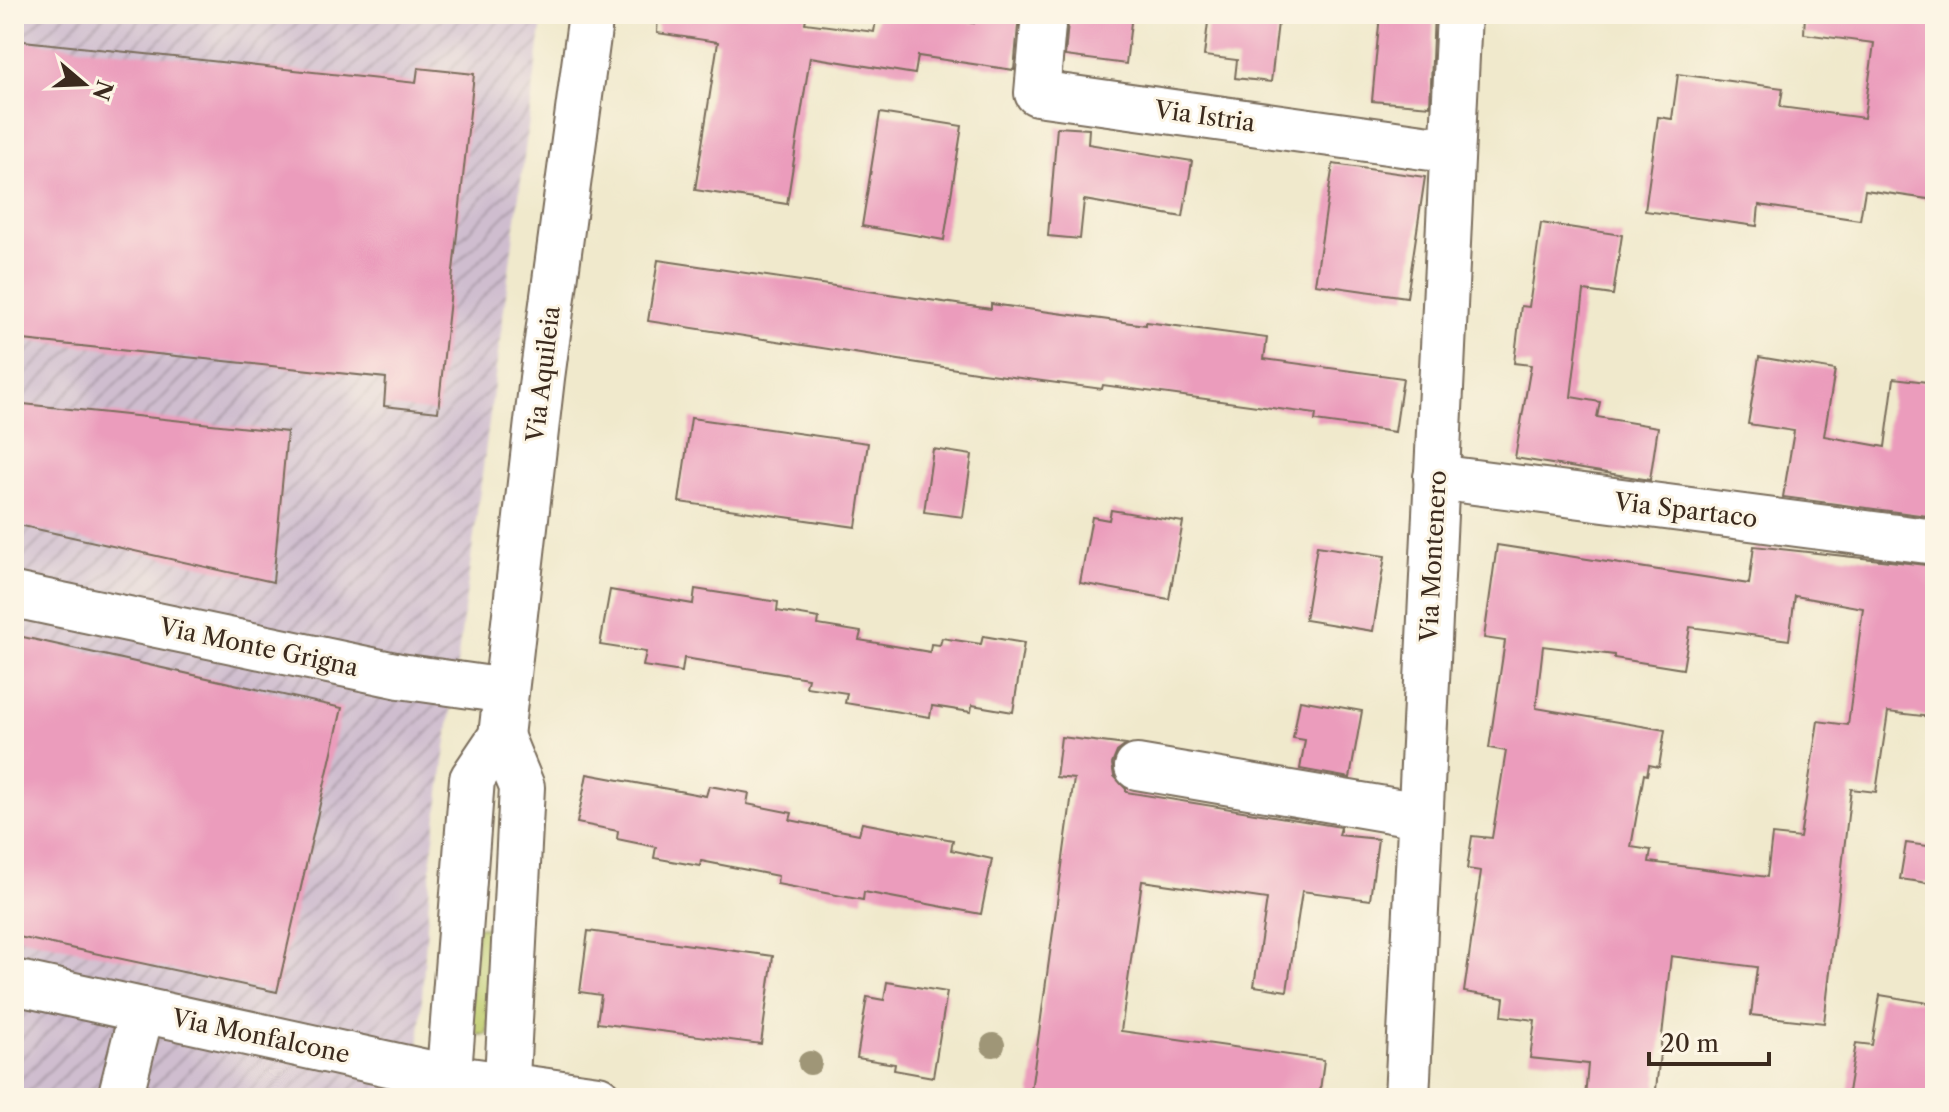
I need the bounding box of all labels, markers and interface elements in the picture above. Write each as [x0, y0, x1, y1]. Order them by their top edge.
north arrow [44, 44, 124, 124]
text: N [87, 77, 118, 104]
street label: Via Istria [1152, 94, 1257, 137]
street label: Via Aquileia [520, 304, 566, 445]
street label: Via Montenero [1414, 470, 1452, 643]
street label: Via Spartaco [1612, 487, 1759, 533]
street label: Via Monte Grigna [156, 612, 361, 682]
street label: Via Monfalcone [169, 1003, 352, 1069]
scale bar [1649, 1016, 1769, 1066]
text: 20 m [1661, 1029, 1719, 1058]

